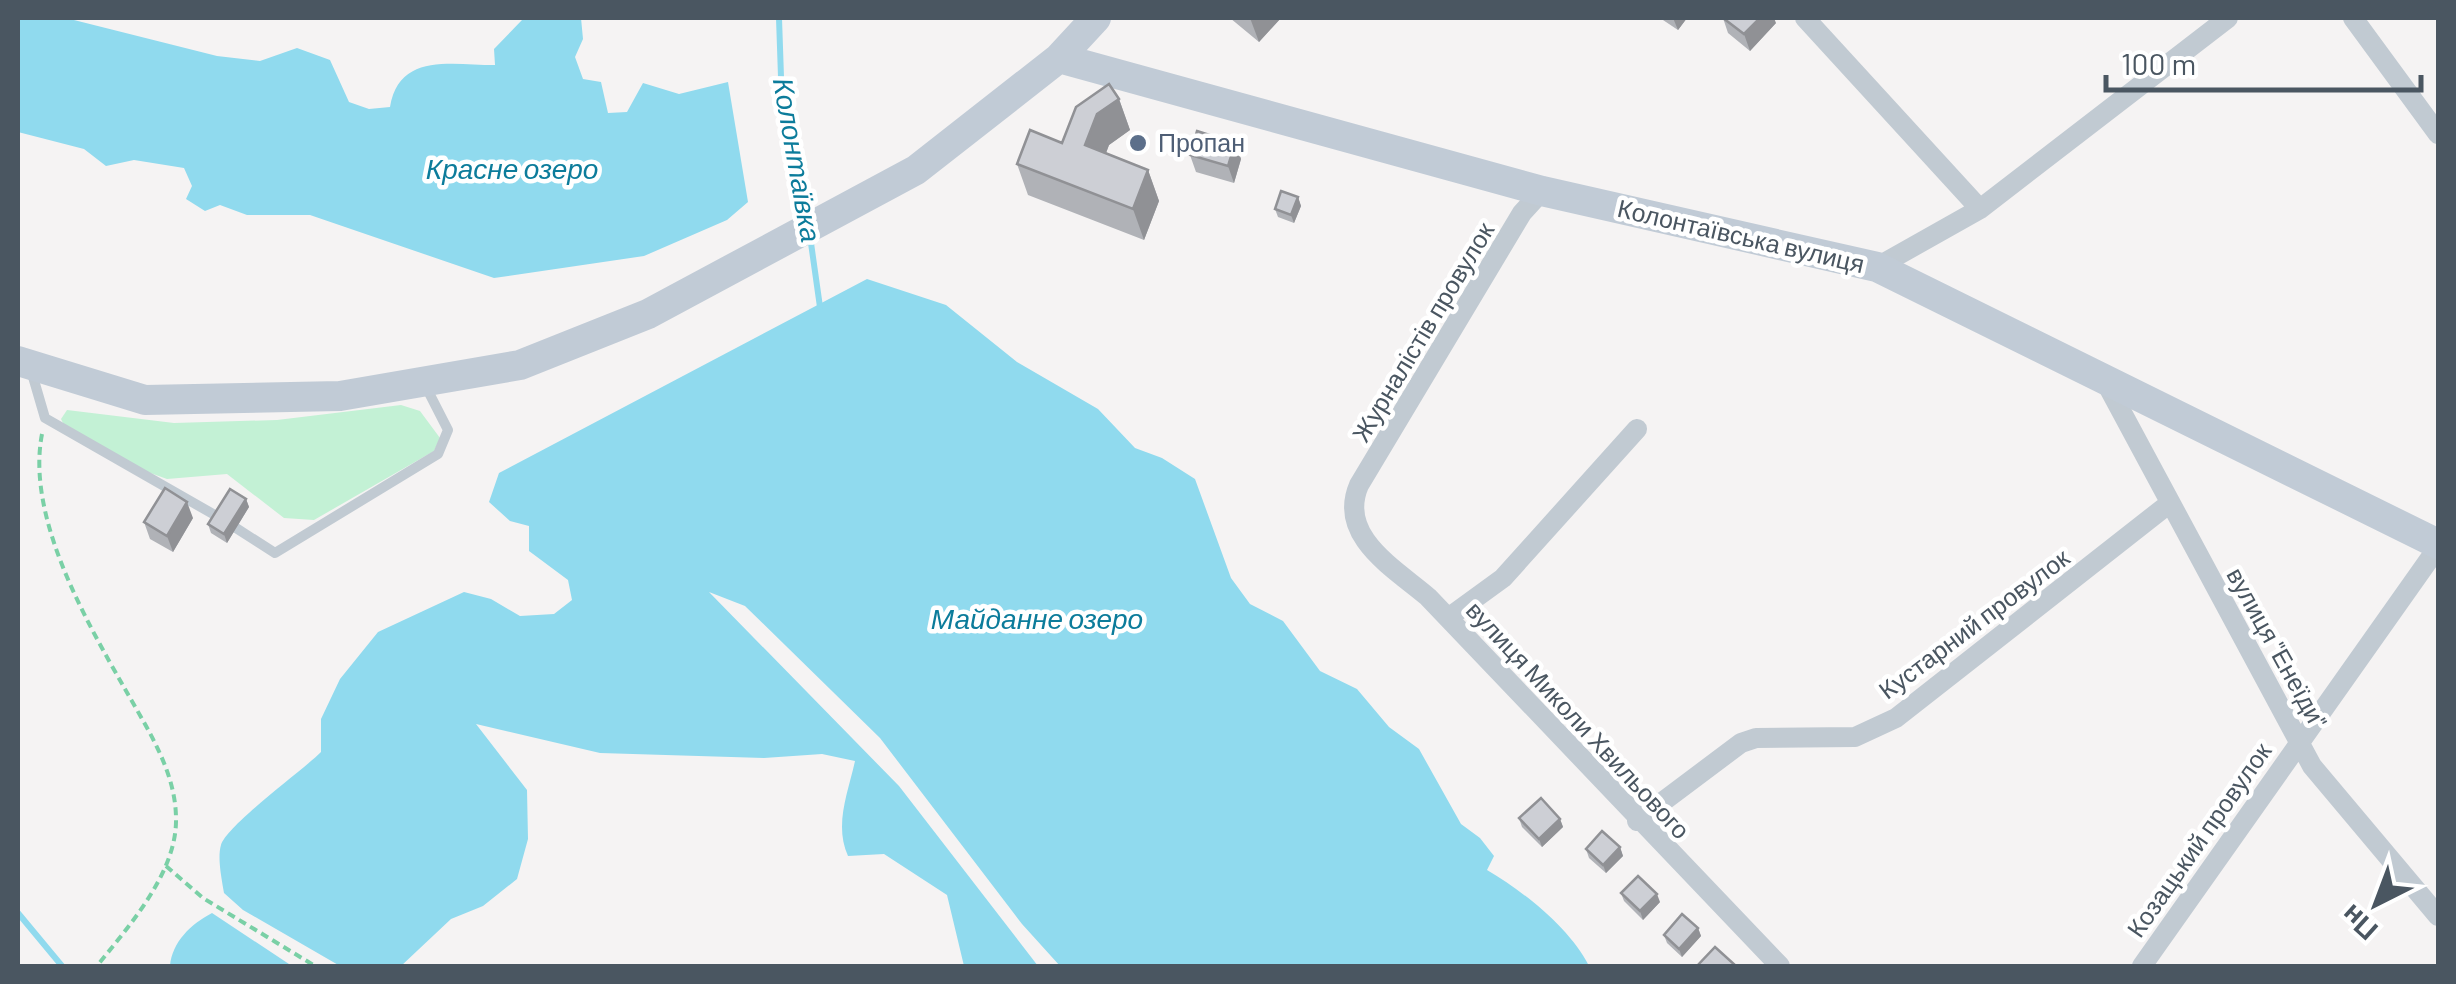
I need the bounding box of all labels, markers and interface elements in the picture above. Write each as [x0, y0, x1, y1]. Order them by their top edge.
scale bar [2106, 30, 2421, 92]
text: 100 m [2121, 45, 2196, 81]
water label: Колонтаївка [767, 75, 829, 245]
place label: Пропан [1158, 127, 1245, 157]
marker: Пропан [1127, 132, 1149, 154]
water label: Красне озеро [426, 151, 598, 185]
street label: Колонтаївська вулиця [1615, 192, 1868, 278]
street label: Журналістів провулок [1345, 216, 1500, 446]
street label: Кустарний провулок [1872, 541, 2075, 705]
street label: вулиця "Енеїди" [2221, 562, 2334, 733]
street label: вулиця Миколи Хвильового [1461, 594, 1697, 844]
water label: Майданне озеро [931, 601, 1143, 635]
street label: Козацький провулок [2120, 736, 2277, 942]
north arrow [2326, 854, 2426, 954]
text: Пн [2333, 898, 2384, 948]

